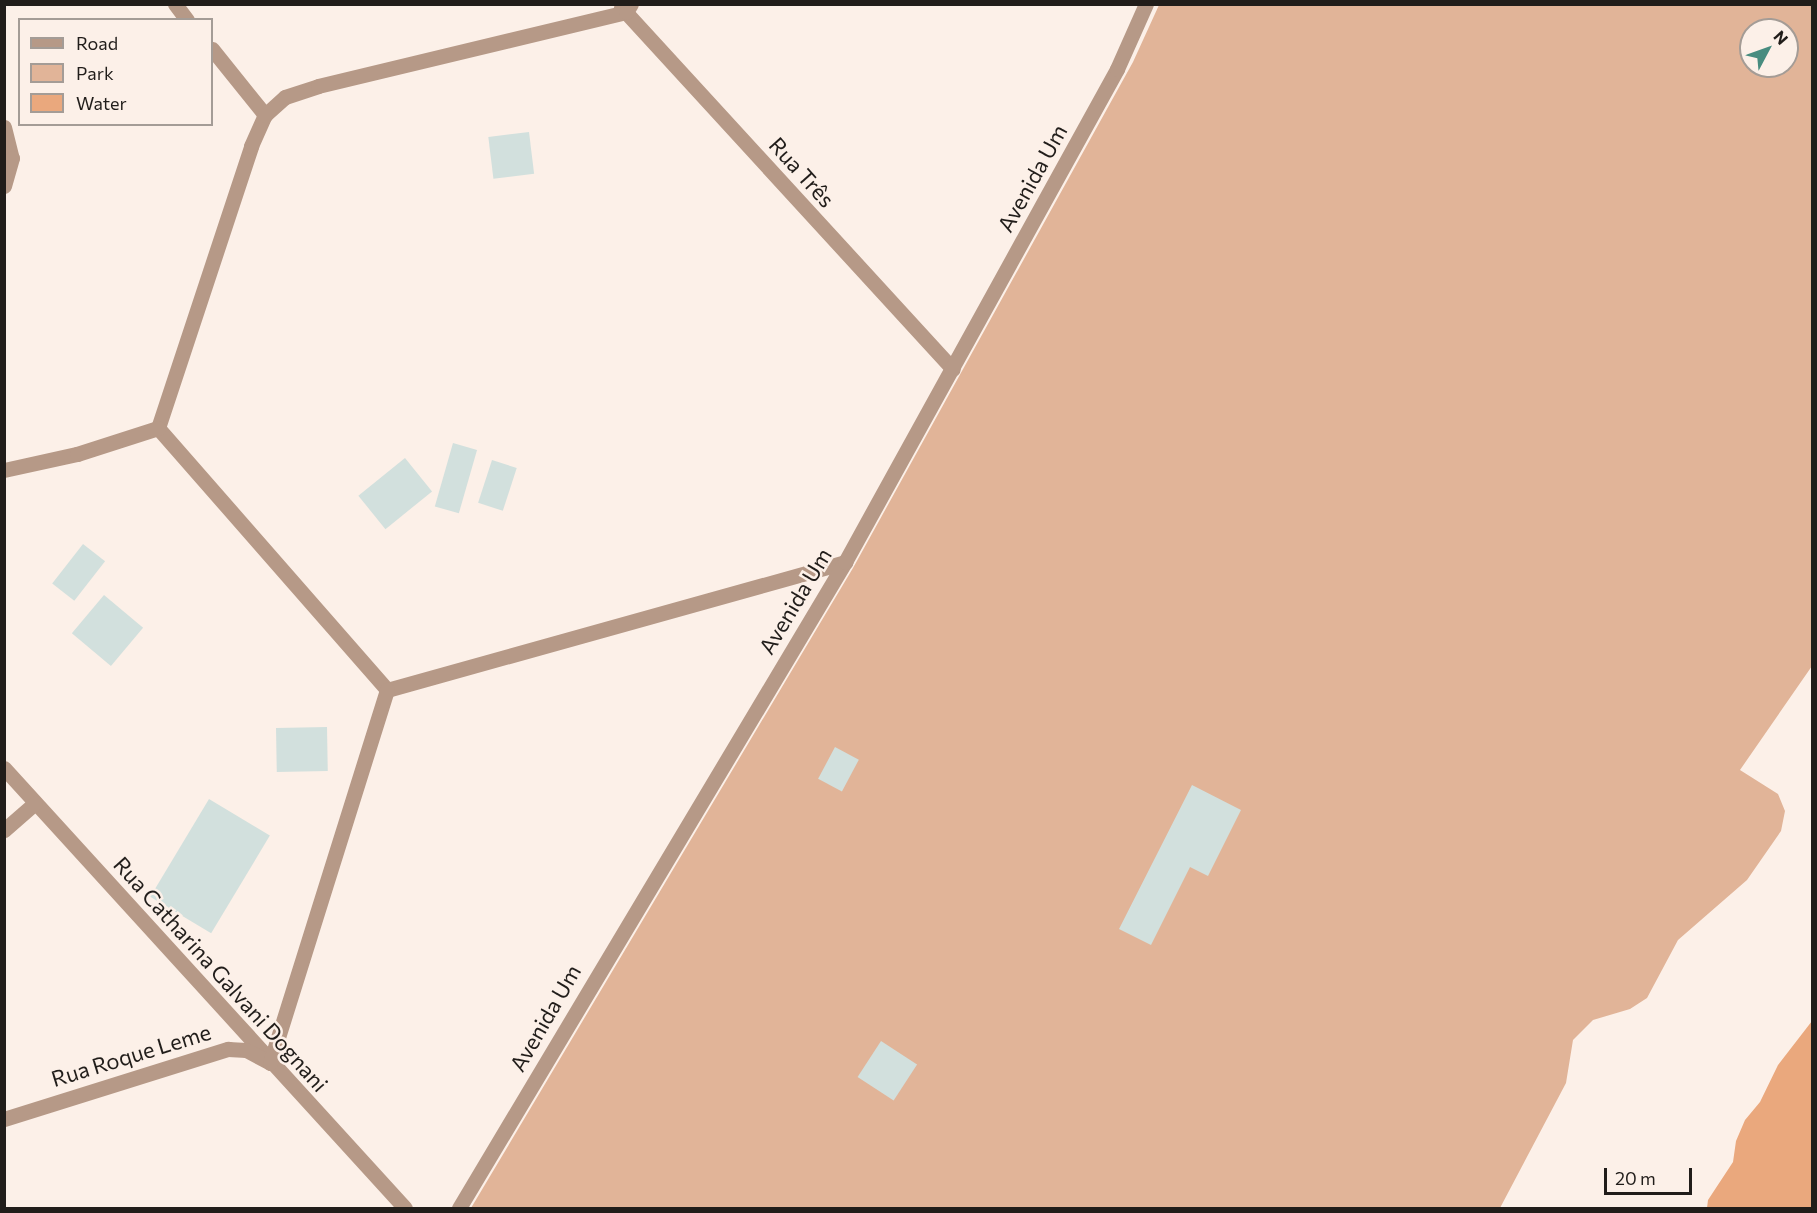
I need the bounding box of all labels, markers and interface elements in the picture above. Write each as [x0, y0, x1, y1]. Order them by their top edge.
legend [18, 18, 213, 126]
north arrow [1739, 18, 1799, 78]
text: N [1770, 26, 1793, 48]
text: Road [76, 32, 118, 54]
text: Park [76, 62, 114, 84]
text: Water [76, 92, 127, 114]
street label: Avenida Um [992, 120, 1072, 236]
street label: Rua Três [764, 132, 840, 212]
street label: Avenida Um [753, 543, 837, 659]
street label: Rua Catharina Galvani Dognani [108, 851, 334, 1097]
street label: Avenida Um [504, 960, 586, 1076]
street label: Rua Roque Leme [48, 1018, 214, 1092]
scale bar [1607, 1156, 1696, 1194]
text: 20 m [1615, 1167, 1656, 1189]

